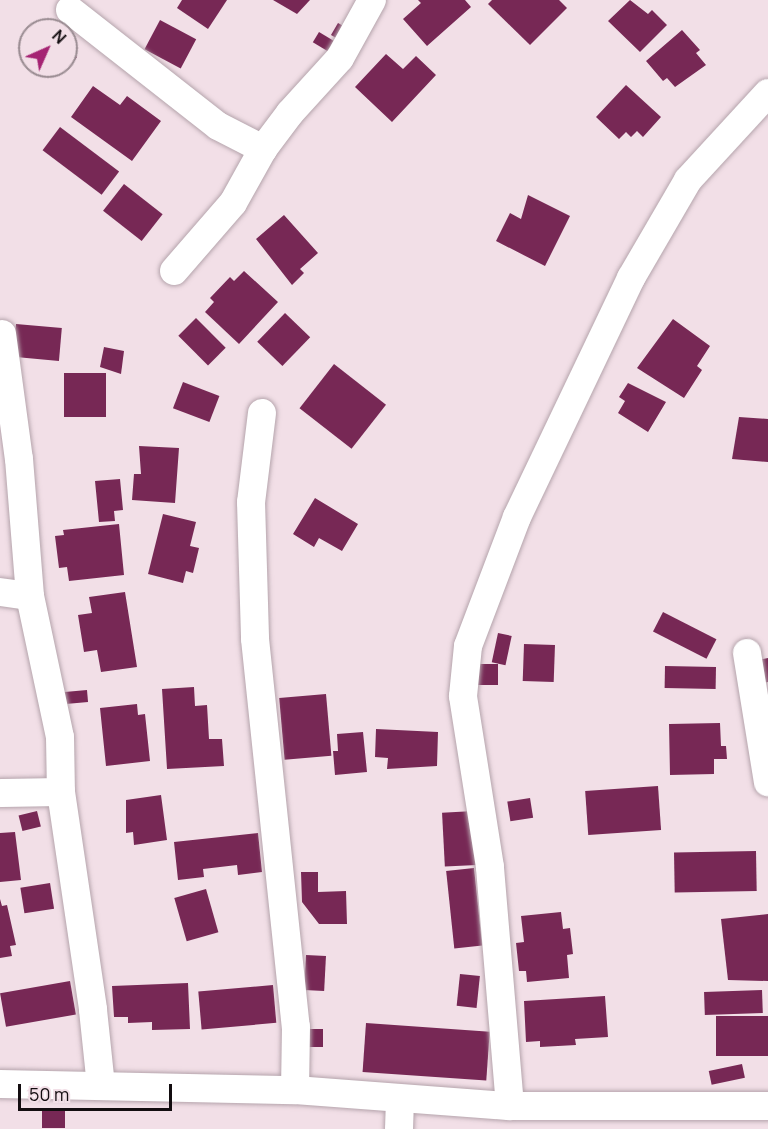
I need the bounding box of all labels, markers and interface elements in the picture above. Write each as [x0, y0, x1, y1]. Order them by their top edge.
north arrow [18, 18, 78, 78]
text: N [47, 25, 71, 49]
scale bar [21, 1072, 176, 1110]
text: 50 m [29, 1082, 69, 1106]

